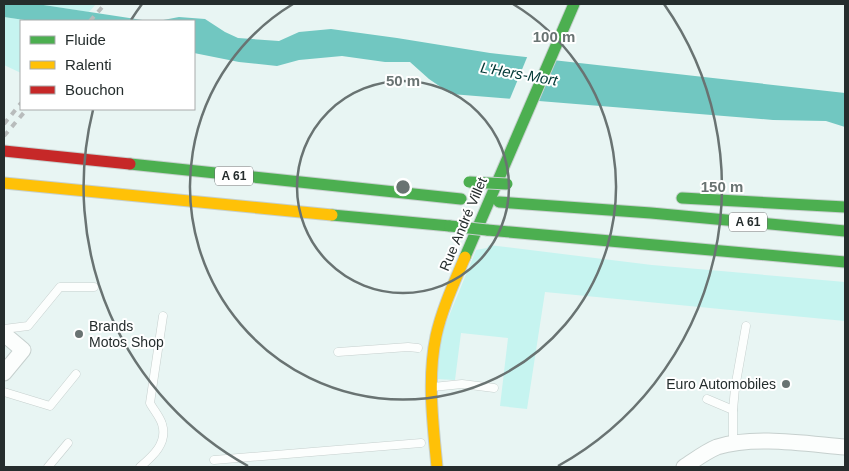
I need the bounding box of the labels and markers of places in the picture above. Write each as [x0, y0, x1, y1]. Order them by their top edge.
centre of rings [394, 178, 412, 196]
place label: Brands Motos Shop [89, 318, 164, 350]
marker: Brands Motos Shop [73, 328, 85, 340]
place label: Euro Automobiles [666, 376, 776, 392]
marker: Euro Automobiles [780, 378, 792, 390]

